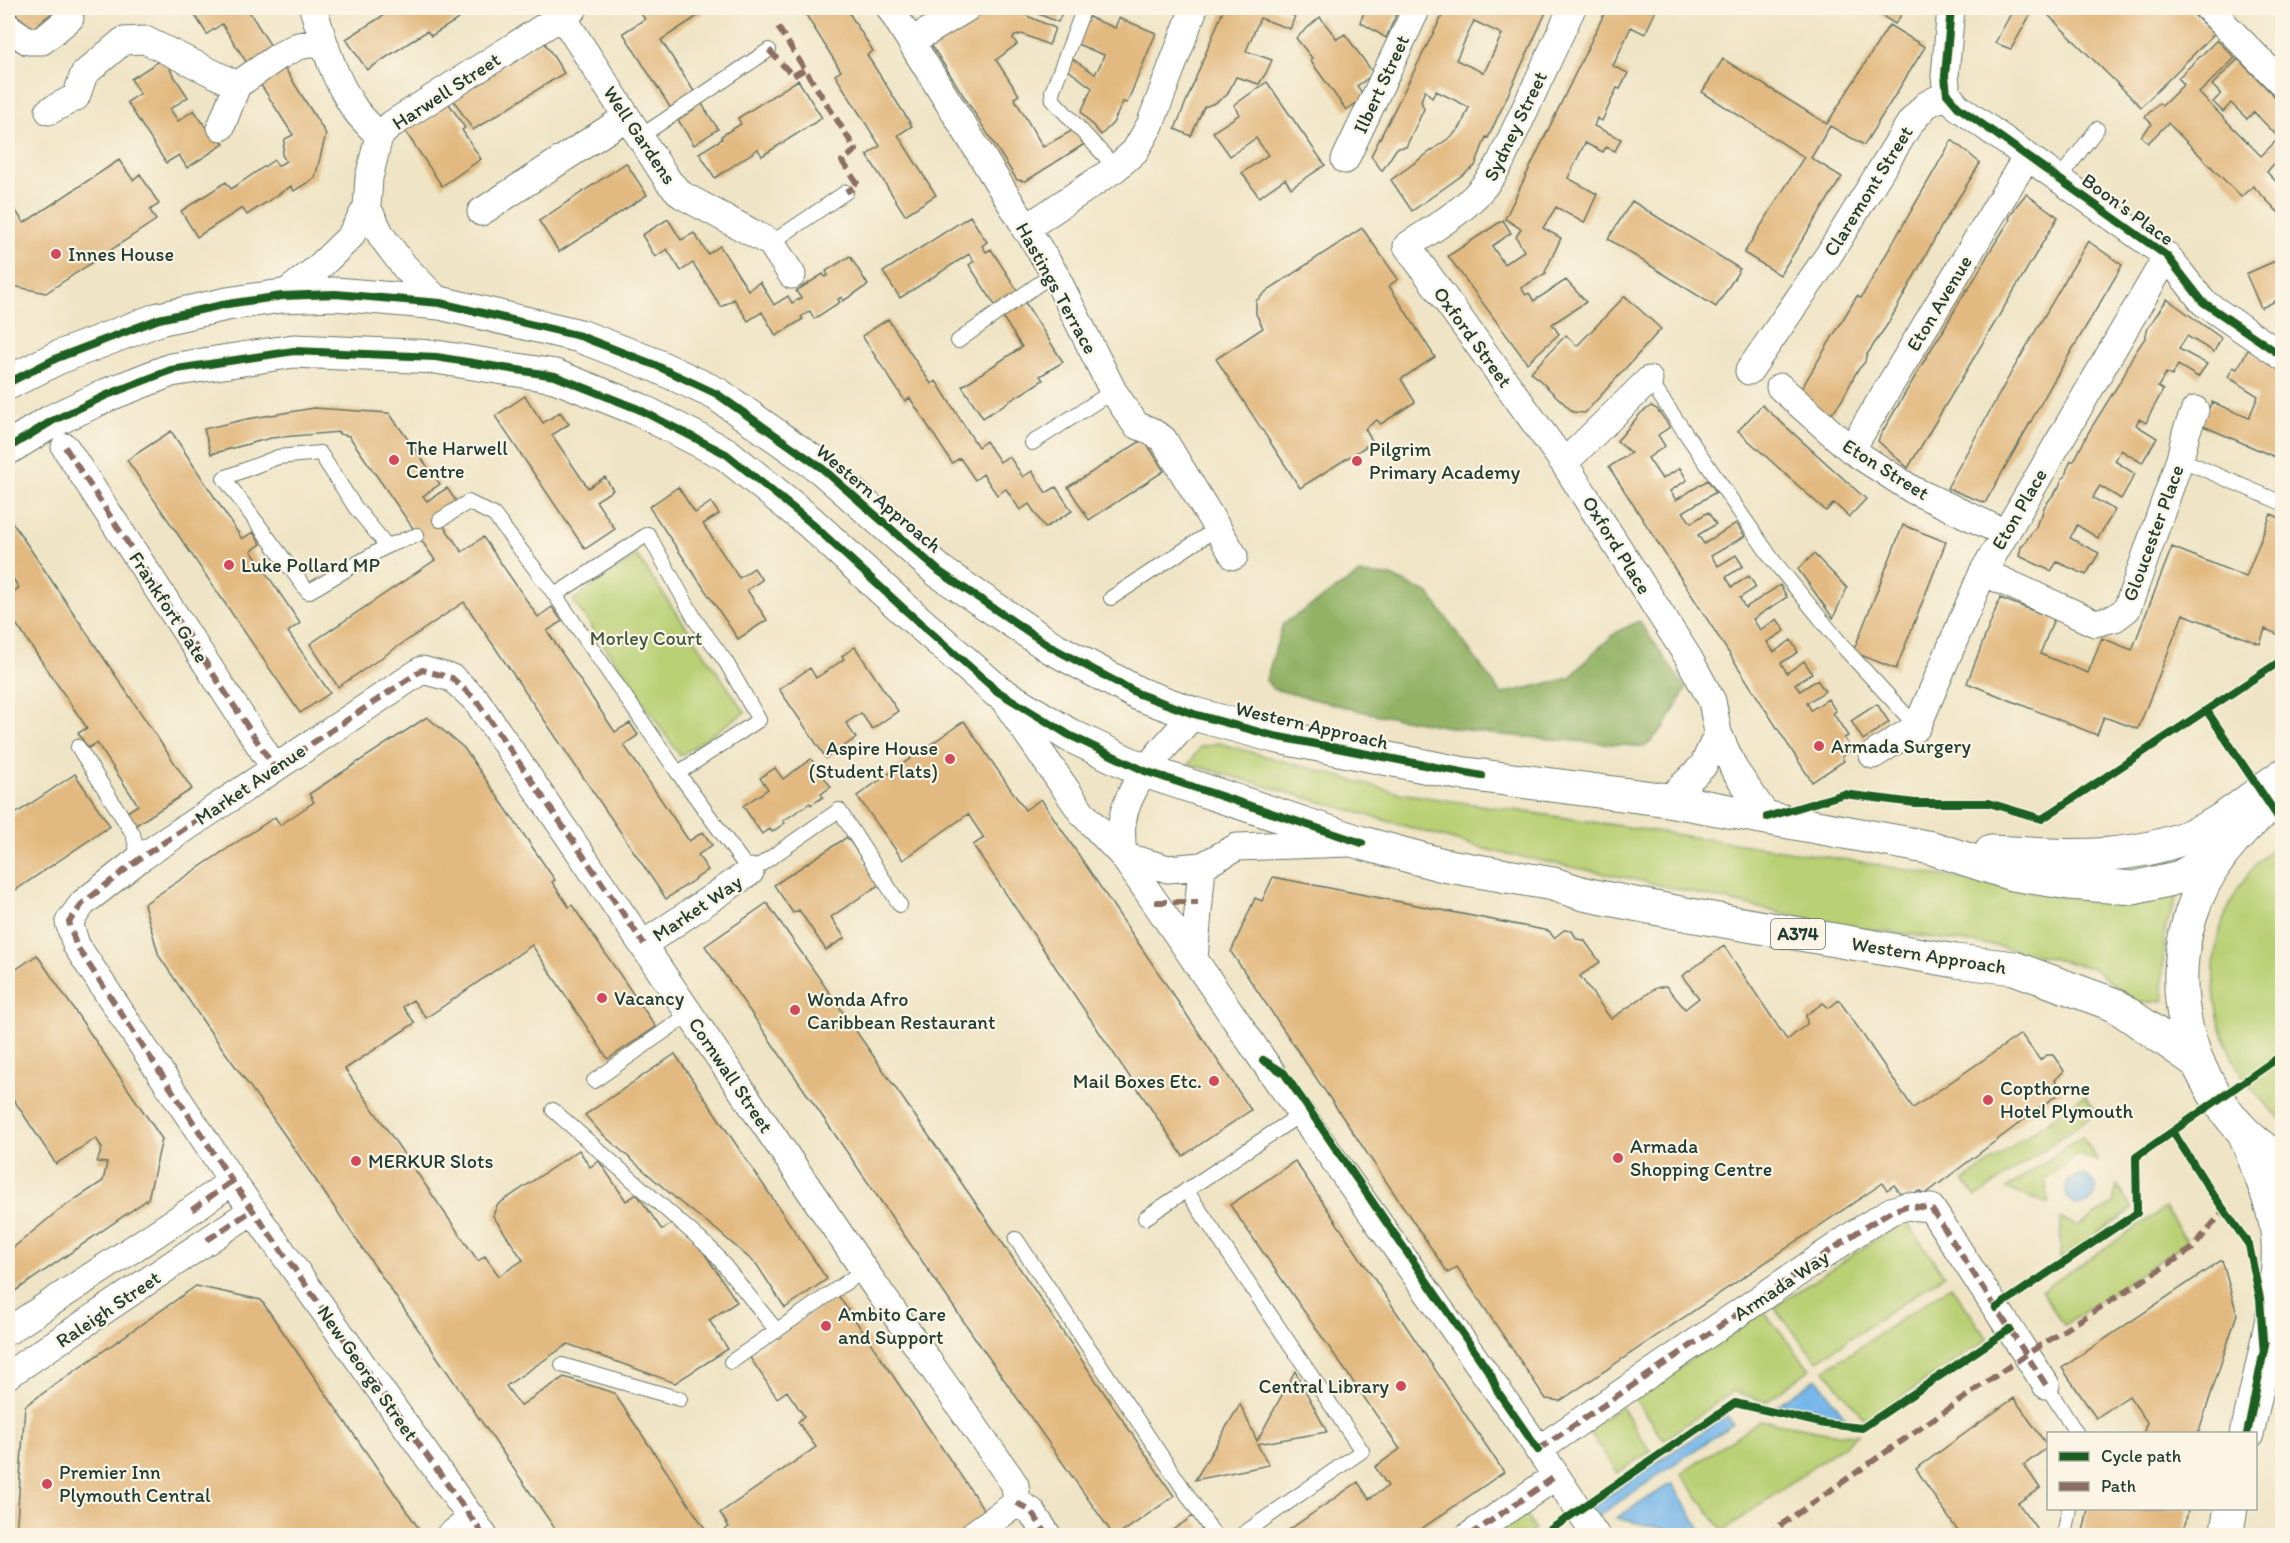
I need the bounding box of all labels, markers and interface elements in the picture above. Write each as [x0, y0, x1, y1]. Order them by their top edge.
street label: Ilbert Street [1348, 31, 1414, 137]
street label: Harwell Street [387, 47, 505, 135]
street label: Sydney Street [1478, 67, 1552, 185]
street label: Well Gardens [598, 81, 682, 189]
street label: Claremont Street [1818, 121, 1918, 261]
street label: Boon's Place [2077, 168, 2179, 250]
street label: Hastings Terrace [1011, 218, 1103, 358]
place label: Innes House [68, 242, 174, 266]
marker: Innes House [49, 247, 63, 261]
street label: Eton Avenue [1901, 251, 1977, 355]
street label: Oxford Street [1428, 282, 1518, 392]
street label: Eton Street [1838, 433, 1934, 505]
place label: The Harwell Centre [406, 436, 508, 483]
place label: Pilgrim Primary Academy [1369, 437, 1521, 484]
street label: Western Approach [811, 438, 947, 558]
marker: The Harwell Centre [387, 453, 401, 467]
marker: Pilgrim Primary Academy [1350, 454, 1364, 468]
street label: Gloucester Place [2117, 462, 2189, 604]
street label: Eton Place [1986, 464, 2052, 554]
street label: Oxford Place [1577, 491, 1657, 599]
street label: Frankfort Gate [124, 547, 214, 667]
place label: Luke Pollard MP [241, 553, 380, 577]
marker: Luke Pollard MP [222, 558, 236, 572]
park label: Morley Court [590, 626, 703, 650]
street label: Western Approach [1233, 696, 1391, 754]
place label: Armada Surgery [1831, 734, 1971, 758]
place label: Aspire House (Student Flats) [809, 736, 938, 783]
street label: Market Avenue [190, 738, 310, 830]
marker: Armada Surgery [1812, 739, 1826, 753]
marker: Aspire House (Student Flats) [943, 752, 957, 766]
street label: Market Way [648, 869, 747, 947]
road number: A374 [1771, 919, 1825, 949]
street label: Western Approach [1850, 931, 2009, 979]
place label: Vacancy [614, 986, 685, 1010]
place label: Wonda Afro Caribbean Restaurant [807, 987, 995, 1034]
marker: Vacancy [595, 991, 609, 1005]
marker: Wonda Afro Caribbean Restaurant [788, 1003, 802, 1017]
street label: Cornwall Street [684, 1013, 779, 1138]
place label: Mail Boxes Etc. [1073, 1069, 1202, 1093]
marker: Mail Boxes Etc. [1207, 1074, 1221, 1088]
place label: Copthorne Hotel Plymouth [2000, 1076, 2133, 1123]
marker: Copthorne Hotel Plymouth [1981, 1093, 1995, 1107]
place label: Armada Shopping Centre [1630, 1134, 1772, 1181]
place label: MERKUR Slots [368, 1149, 493, 1173]
marker: Armada Shopping Centre [1611, 1151, 1625, 1165]
marker: MERKUR Slots [349, 1154, 363, 1168]
street label: Armada Way [1729, 1244, 1834, 1326]
street label: Raleigh Street [51, 1265, 165, 1353]
street label: New George Street [312, 1301, 424, 1445]
place label: Ambito Care and Support [838, 1302, 946, 1349]
marker: Ambito Care and Support [819, 1319, 833, 1333]
place label: Central Library [1259, 1374, 1390, 1398]
marker: Central Library [1394, 1379, 1408, 1393]
legend [2047, 1432, 2257, 1510]
text: Cycle path [2101, 1445, 2182, 1467]
place label: Premier Inn Plymouth Central [59, 1460, 211, 1507]
text: Path [2101, 1475, 2136, 1497]
marker: Premier Inn Plymouth Central [40, 1477, 54, 1491]

